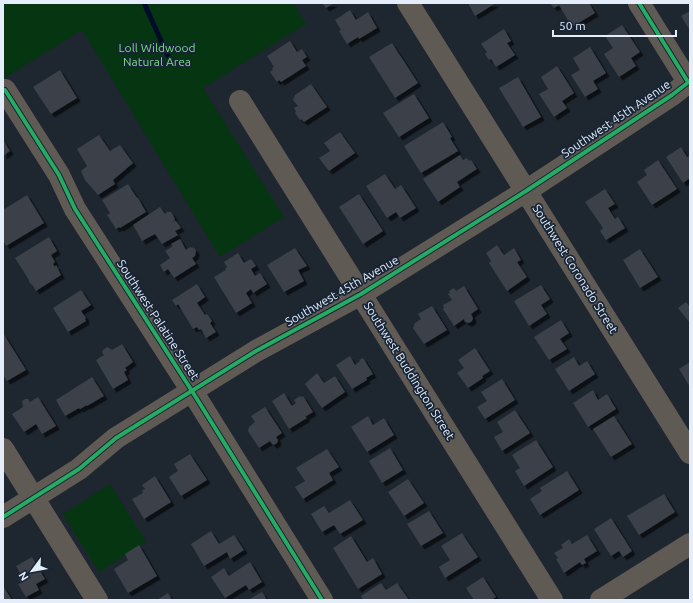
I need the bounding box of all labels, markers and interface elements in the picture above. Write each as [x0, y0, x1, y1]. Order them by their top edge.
scale bar [553, 12, 676, 38]
text: 50 m [559, 19, 586, 32]
park label: Loll Wildwood Natural Area [119, 41, 195, 68]
street label: Southwest 45th Avenue [559, 77, 673, 160]
street label: Southwest Coronado Street [530, 202, 621, 336]
street label: Southwest 45th Avenue [283, 253, 401, 328]
street label: Southwest Palatine Street [115, 257, 202, 382]
street label: Southwest Buddington Street [361, 299, 458, 442]
north arrow [12, 551, 52, 591]
text: N [16, 570, 31, 583]

